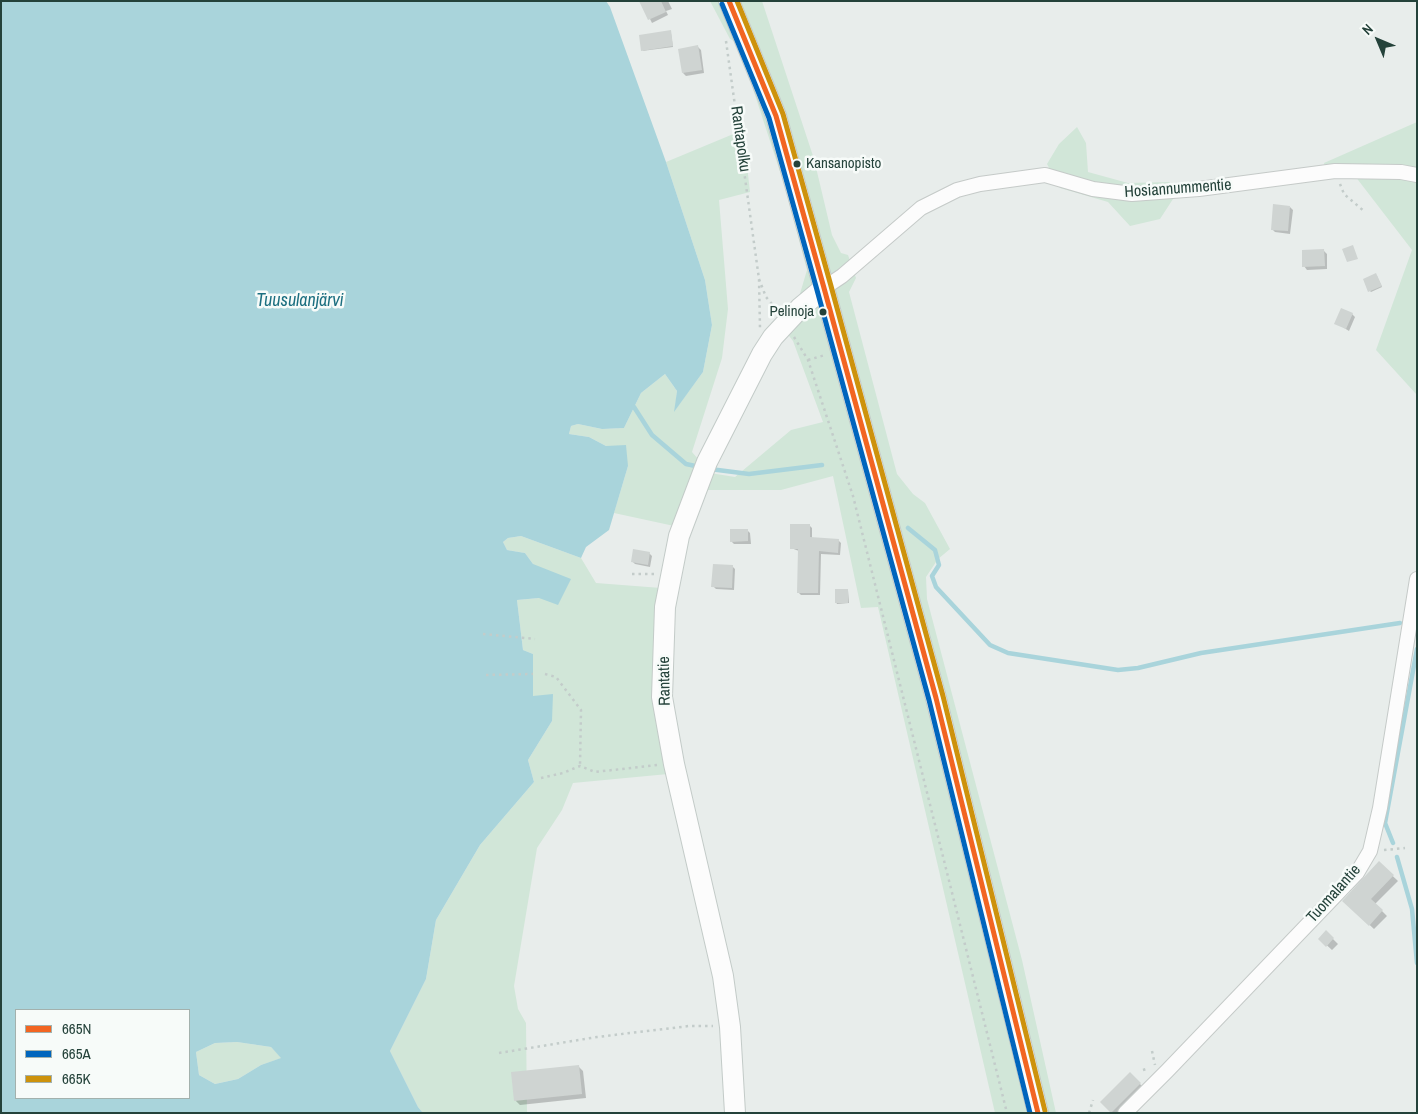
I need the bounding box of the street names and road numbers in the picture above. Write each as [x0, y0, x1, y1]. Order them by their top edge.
street label: Rantapolku [726, 105, 754, 173]
street label: Hosiannummentie [1124, 176, 1232, 202]
street label: Rantatie [655, 656, 675, 706]
street label: Tuomalantie [1303, 861, 1365, 927]

